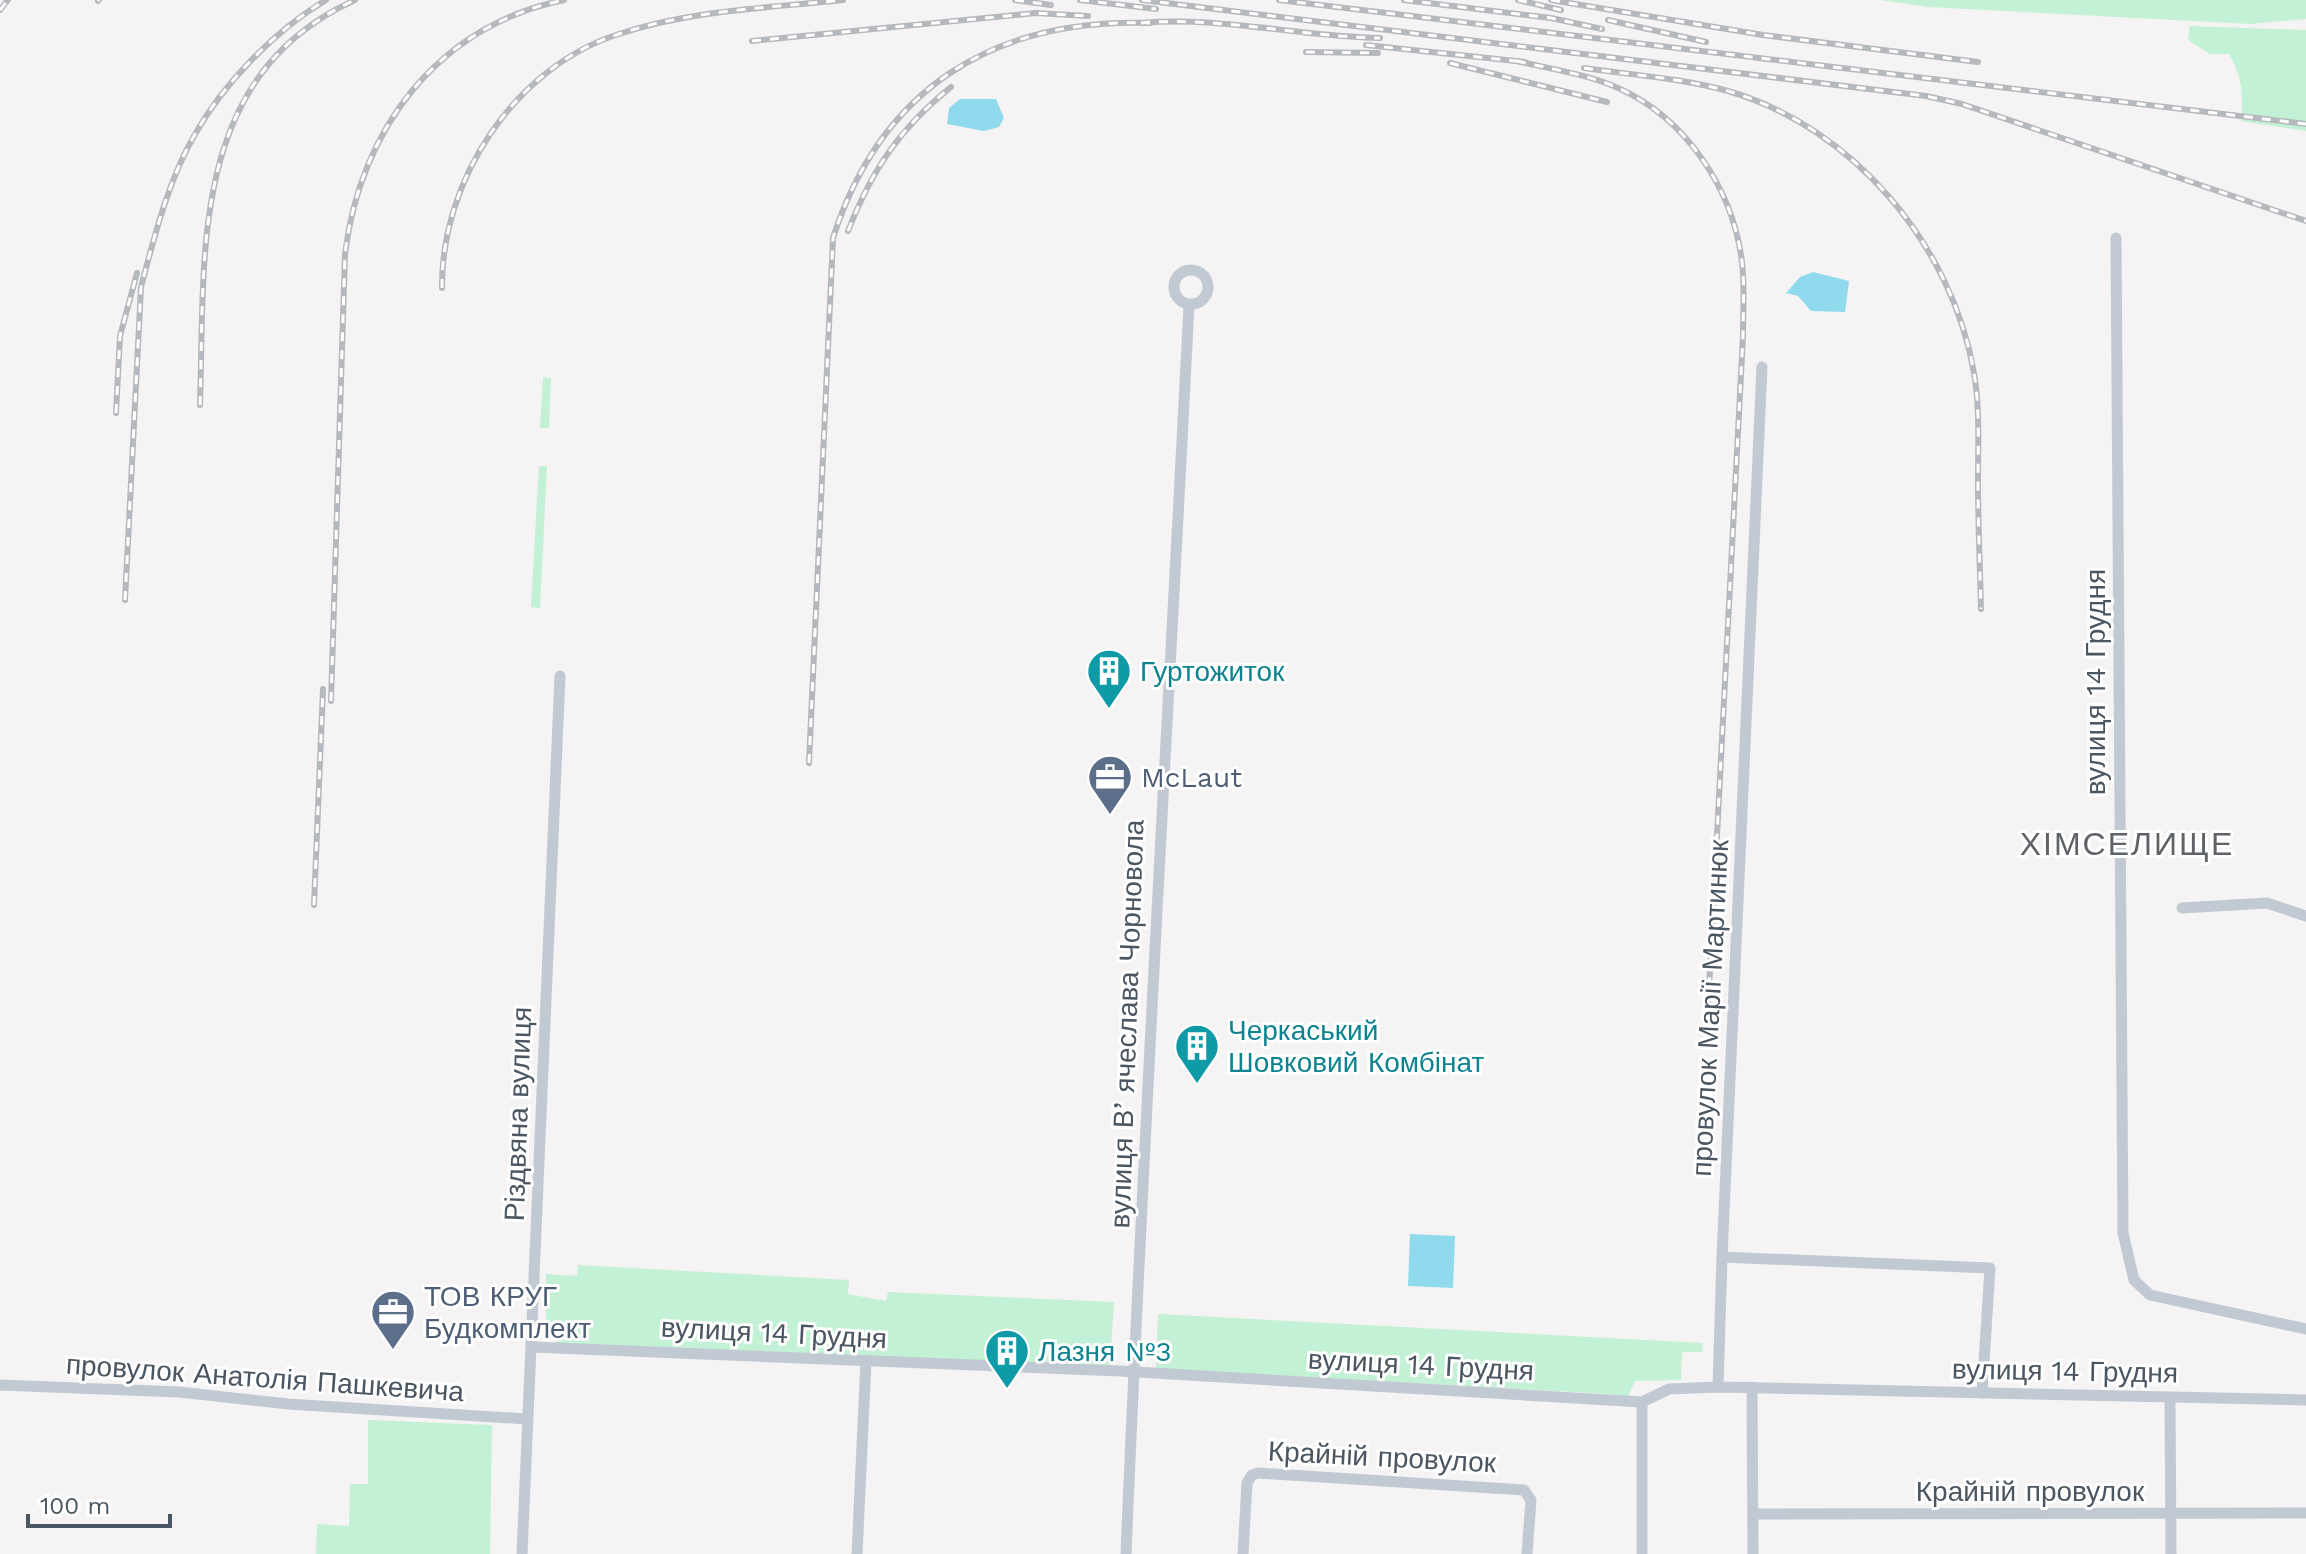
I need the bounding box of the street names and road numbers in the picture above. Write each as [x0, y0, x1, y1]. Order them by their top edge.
street label: вулиця 14 Грудня [2079, 569, 2112, 795]
street label: вулиця Вʼячеслава Чорновола [1103, 819, 1151, 1229]
street label: провулок Марії Мартинюк [1685, 838, 1735, 1177]
street label: Різдвяна вулиця [498, 1006, 538, 1222]
street label: вулиця 14 Грудня [660, 1311, 888, 1355]
street label: вулиця 14 Грудня [1307, 1343, 1535, 1387]
street label: провулок Анатолія Пашкевича [65, 1348, 465, 1408]
street label: вулиця 14 Грудня [1952, 1353, 2178, 1389]
street label: Крайній провулок [1267, 1435, 1498, 1479]
street label: Крайній провулок [1916, 1475, 2145, 1508]

